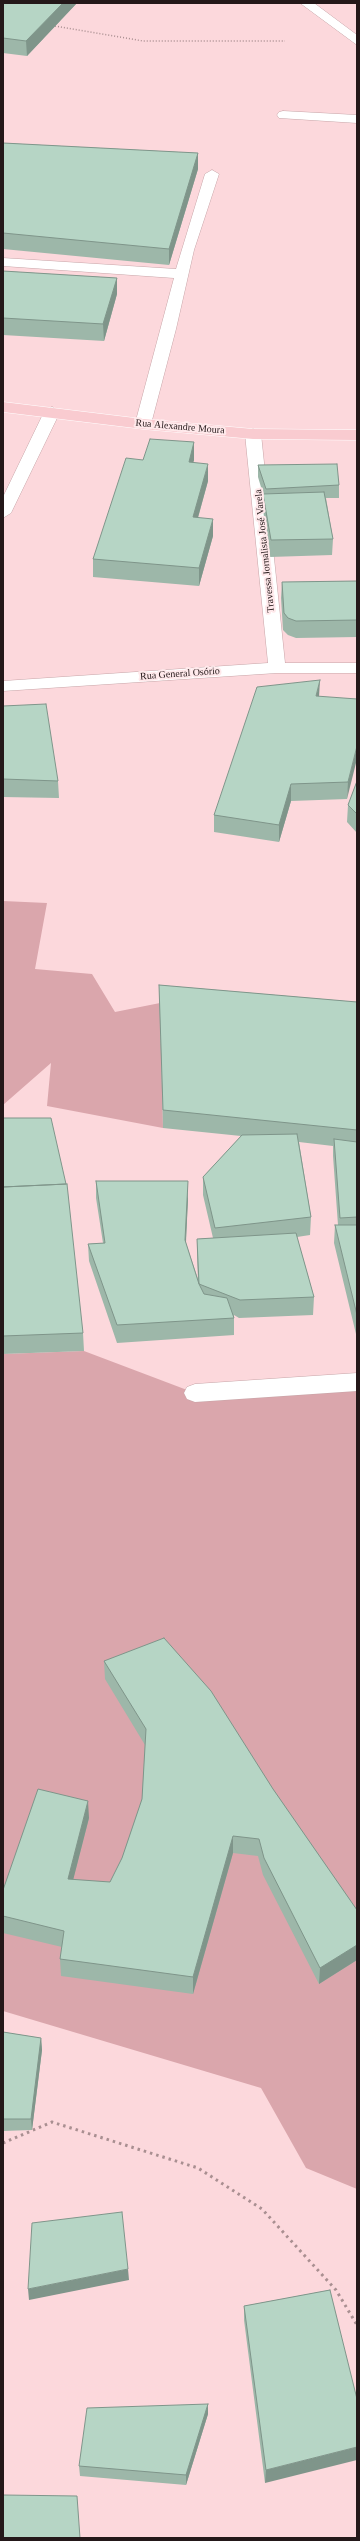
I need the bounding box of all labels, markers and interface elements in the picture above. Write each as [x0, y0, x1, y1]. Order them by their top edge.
street label: Rua Alexandre Moura [135, 417, 225, 437]
street label: Travessa Jornalista José Varela [253, 489, 277, 613]
street label: Rua General Osório [140, 665, 220, 683]

